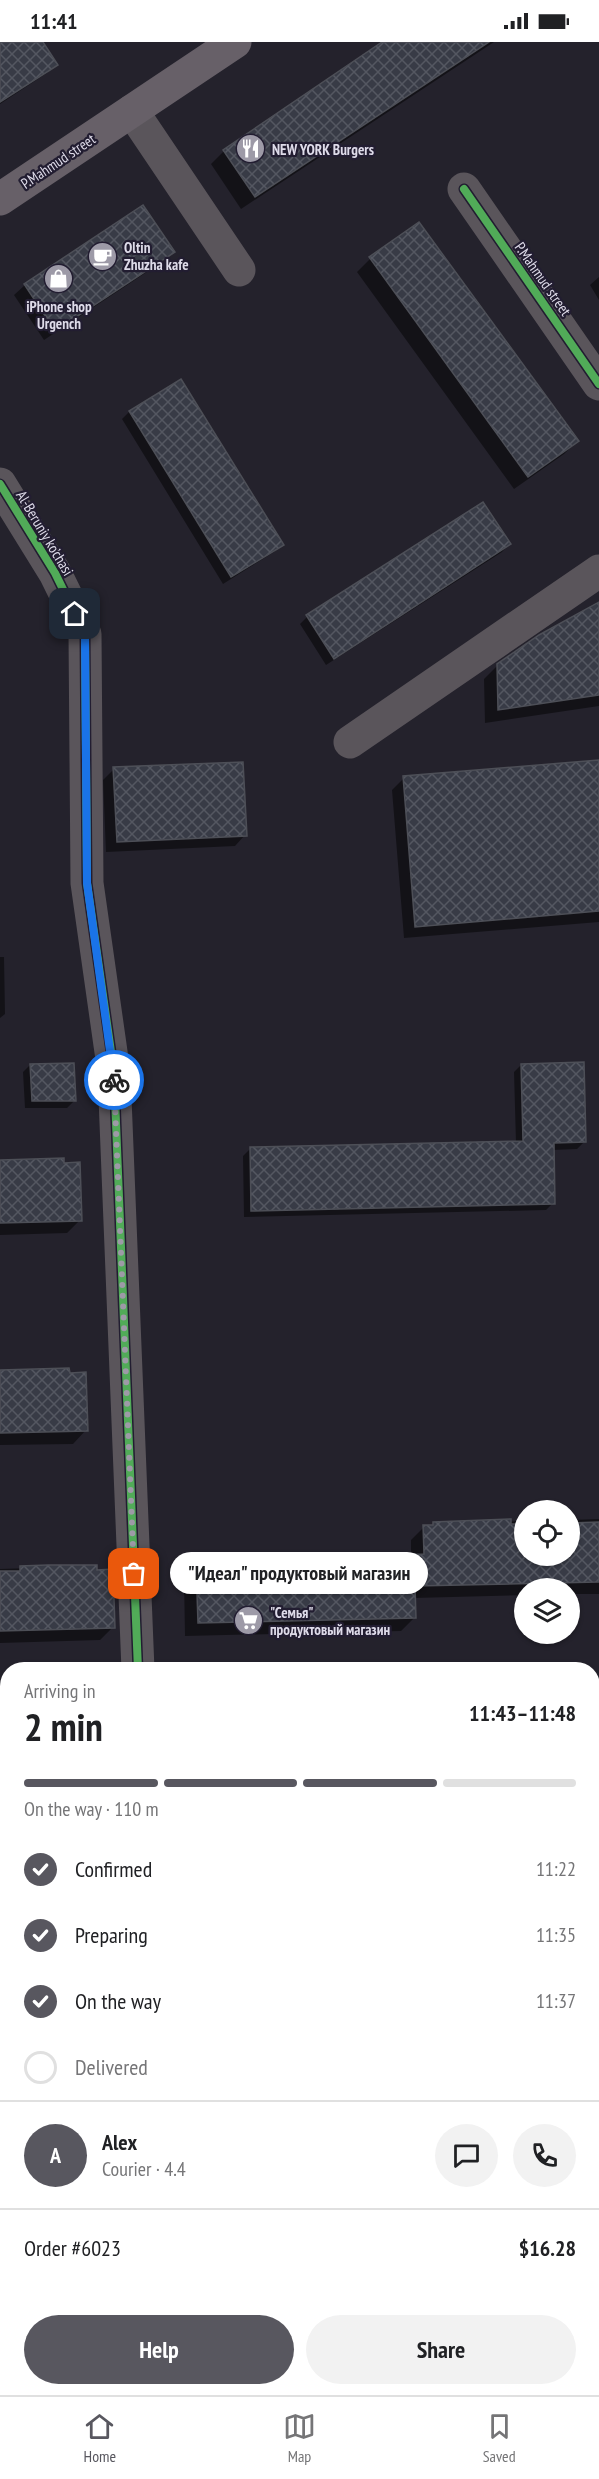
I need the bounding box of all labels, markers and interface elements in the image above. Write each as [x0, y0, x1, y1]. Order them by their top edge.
text: 11:41 [30, 7, 78, 35]
street label: P.Mahmud street [17, 129, 99, 193]
restaurant icon: NEW YORK Burgers [235, 133, 267, 165]
place label: NEW YORK Burgers [272, 140, 374, 159]
place label: Oltin Zhuzha kafe [124, 238, 189, 274]
street label: P.Mahmud street [511, 238, 575, 320]
cafe icon: Oltin Zhuzha kafe [87, 240, 119, 272]
shop icon: iPhone shop Urgench [43, 263, 75, 295]
place label: iPhone shop Urgench [26, 297, 92, 333]
street label: Al-Beruniy ko’chasi [12, 487, 78, 579]
pin [49, 588, 100, 639]
icon: home [58, 597, 91, 630]
courier [84, 1050, 144, 1110]
icon: bike [98, 1064, 131, 1097]
map controls [514, 1500, 580, 1644]
button: locate [514, 1500, 580, 1566]
pin [108, 1548, 159, 1599]
callout: "Идеал" продуктовый магазин [170, 1553, 428, 1595]
icon: bag [117, 1557, 150, 1590]
text: "Идеал" продуктовый магазин [188, 1560, 410, 1586]
button: layers [514, 1578, 580, 1644]
place label: "Семья" продуктовый магазин [270, 1603, 390, 1639]
supermarket icon: "Семья" продуктовый магазин [233, 1605, 265, 1637]
text: Arriving in [24, 1678, 96, 1704]
text: 11:43–11:48 [469, 1699, 576, 1727]
text: 2 min [24, 1701, 103, 1752]
text: On the way · 110 m [24, 1796, 159, 1822]
icon: check [24, 1853, 57, 1886]
text: Confirmed [75, 1855, 152, 1883]
text: 11:22 [536, 1856, 576, 1882]
icon: check [24, 1919, 57, 1952]
text: Preparing [75, 1921, 148, 1949]
text: 11:35 [536, 1922, 576, 1948]
icon: check [24, 1985, 57, 2018]
text: On the way [75, 1987, 161, 2015]
text: 11:37 [536, 1988, 576, 2014]
text: Delivered [75, 2053, 148, 2081]
button: chat [435, 2124, 498, 2187]
button: phone [513, 2124, 576, 2187]
text: Alex [102, 2128, 137, 2156]
text: A [50, 2141, 61, 2169]
text: Courier · 4.4 [102, 2156, 186, 2182]
text: Order #6023 [24, 2234, 121, 2262]
text: $16.28 [519, 2234, 576, 2262]
button: Help [24, 2315, 294, 2384]
button: Share [306, 2315, 576, 2384]
tab: Home [83, 2410, 116, 2466]
tab: Map [283, 2410, 316, 2466]
tab: Saved [483, 2410, 516, 2466]

